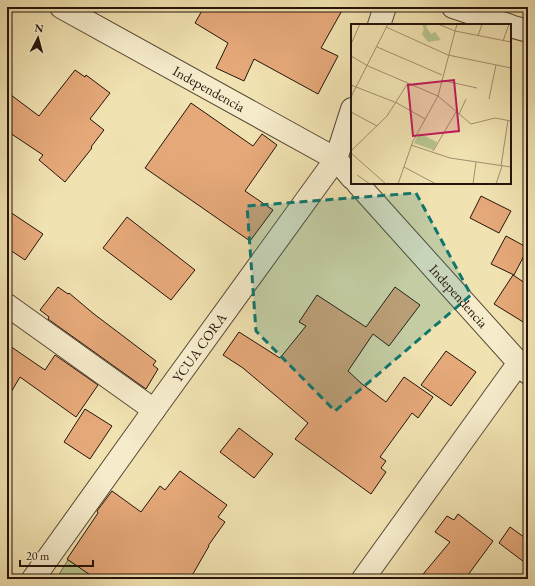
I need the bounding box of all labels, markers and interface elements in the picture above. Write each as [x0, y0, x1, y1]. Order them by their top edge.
north arrow [18, 18, 58, 58]
text: N [34, 21, 44, 35]
inset map [351, 24, 511, 184]
street label: Independencia [170, 62, 248, 116]
street label: Independencia [425, 260, 492, 332]
street label: YCUA CORA [168, 309, 231, 386]
scale bar [20, 542, 93, 568]
text: 20 m [26, 548, 50, 564]

